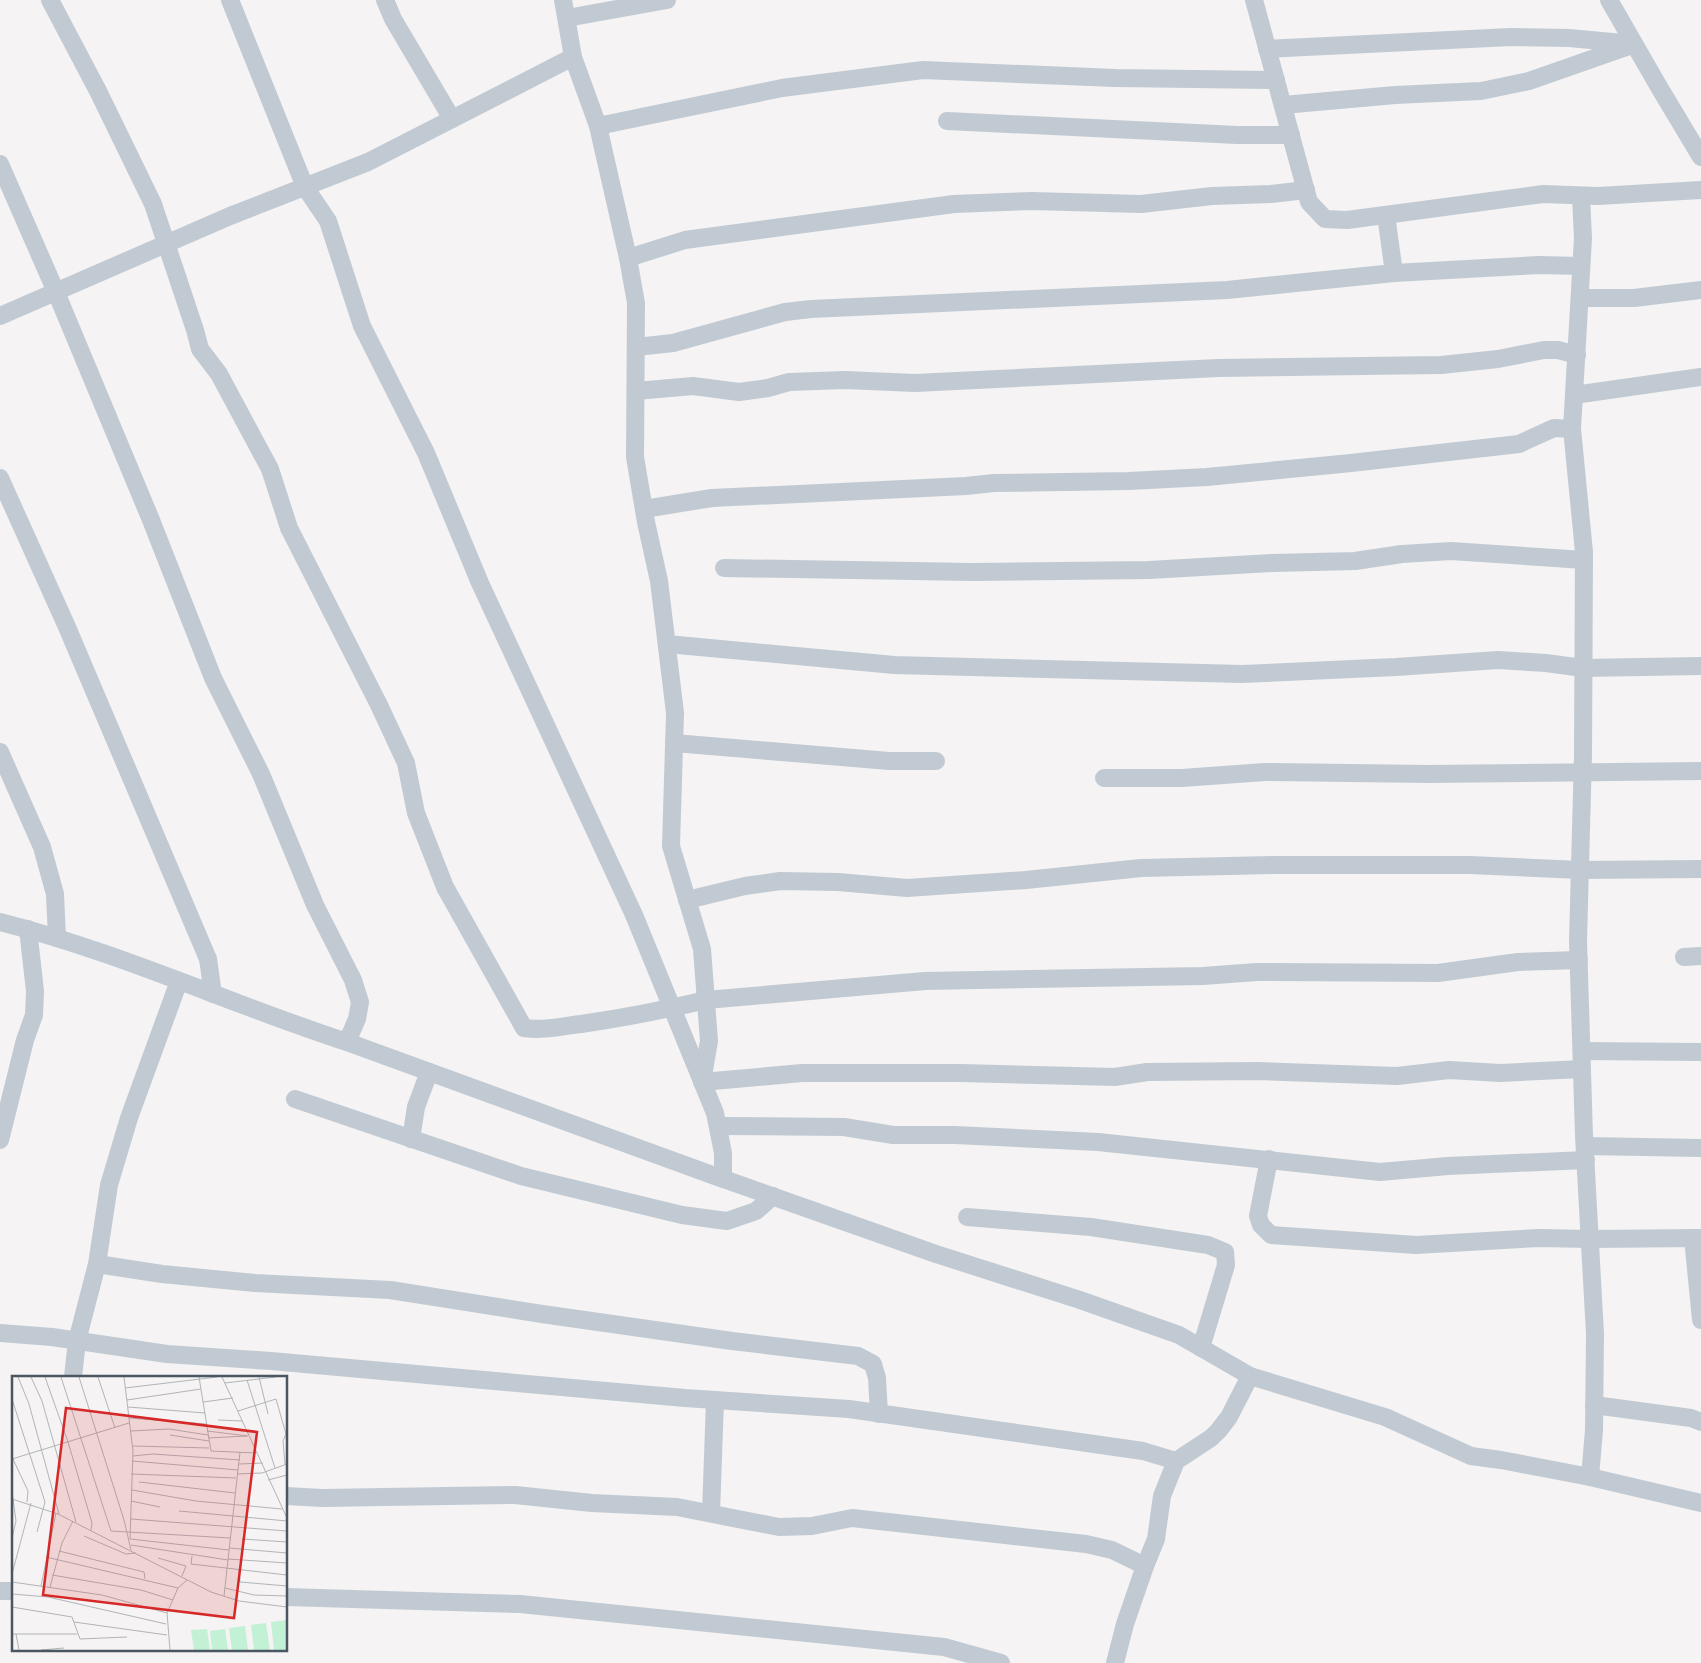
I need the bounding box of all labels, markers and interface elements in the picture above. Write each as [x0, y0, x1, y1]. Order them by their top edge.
inset map [12, 1376, 288, 1650]

